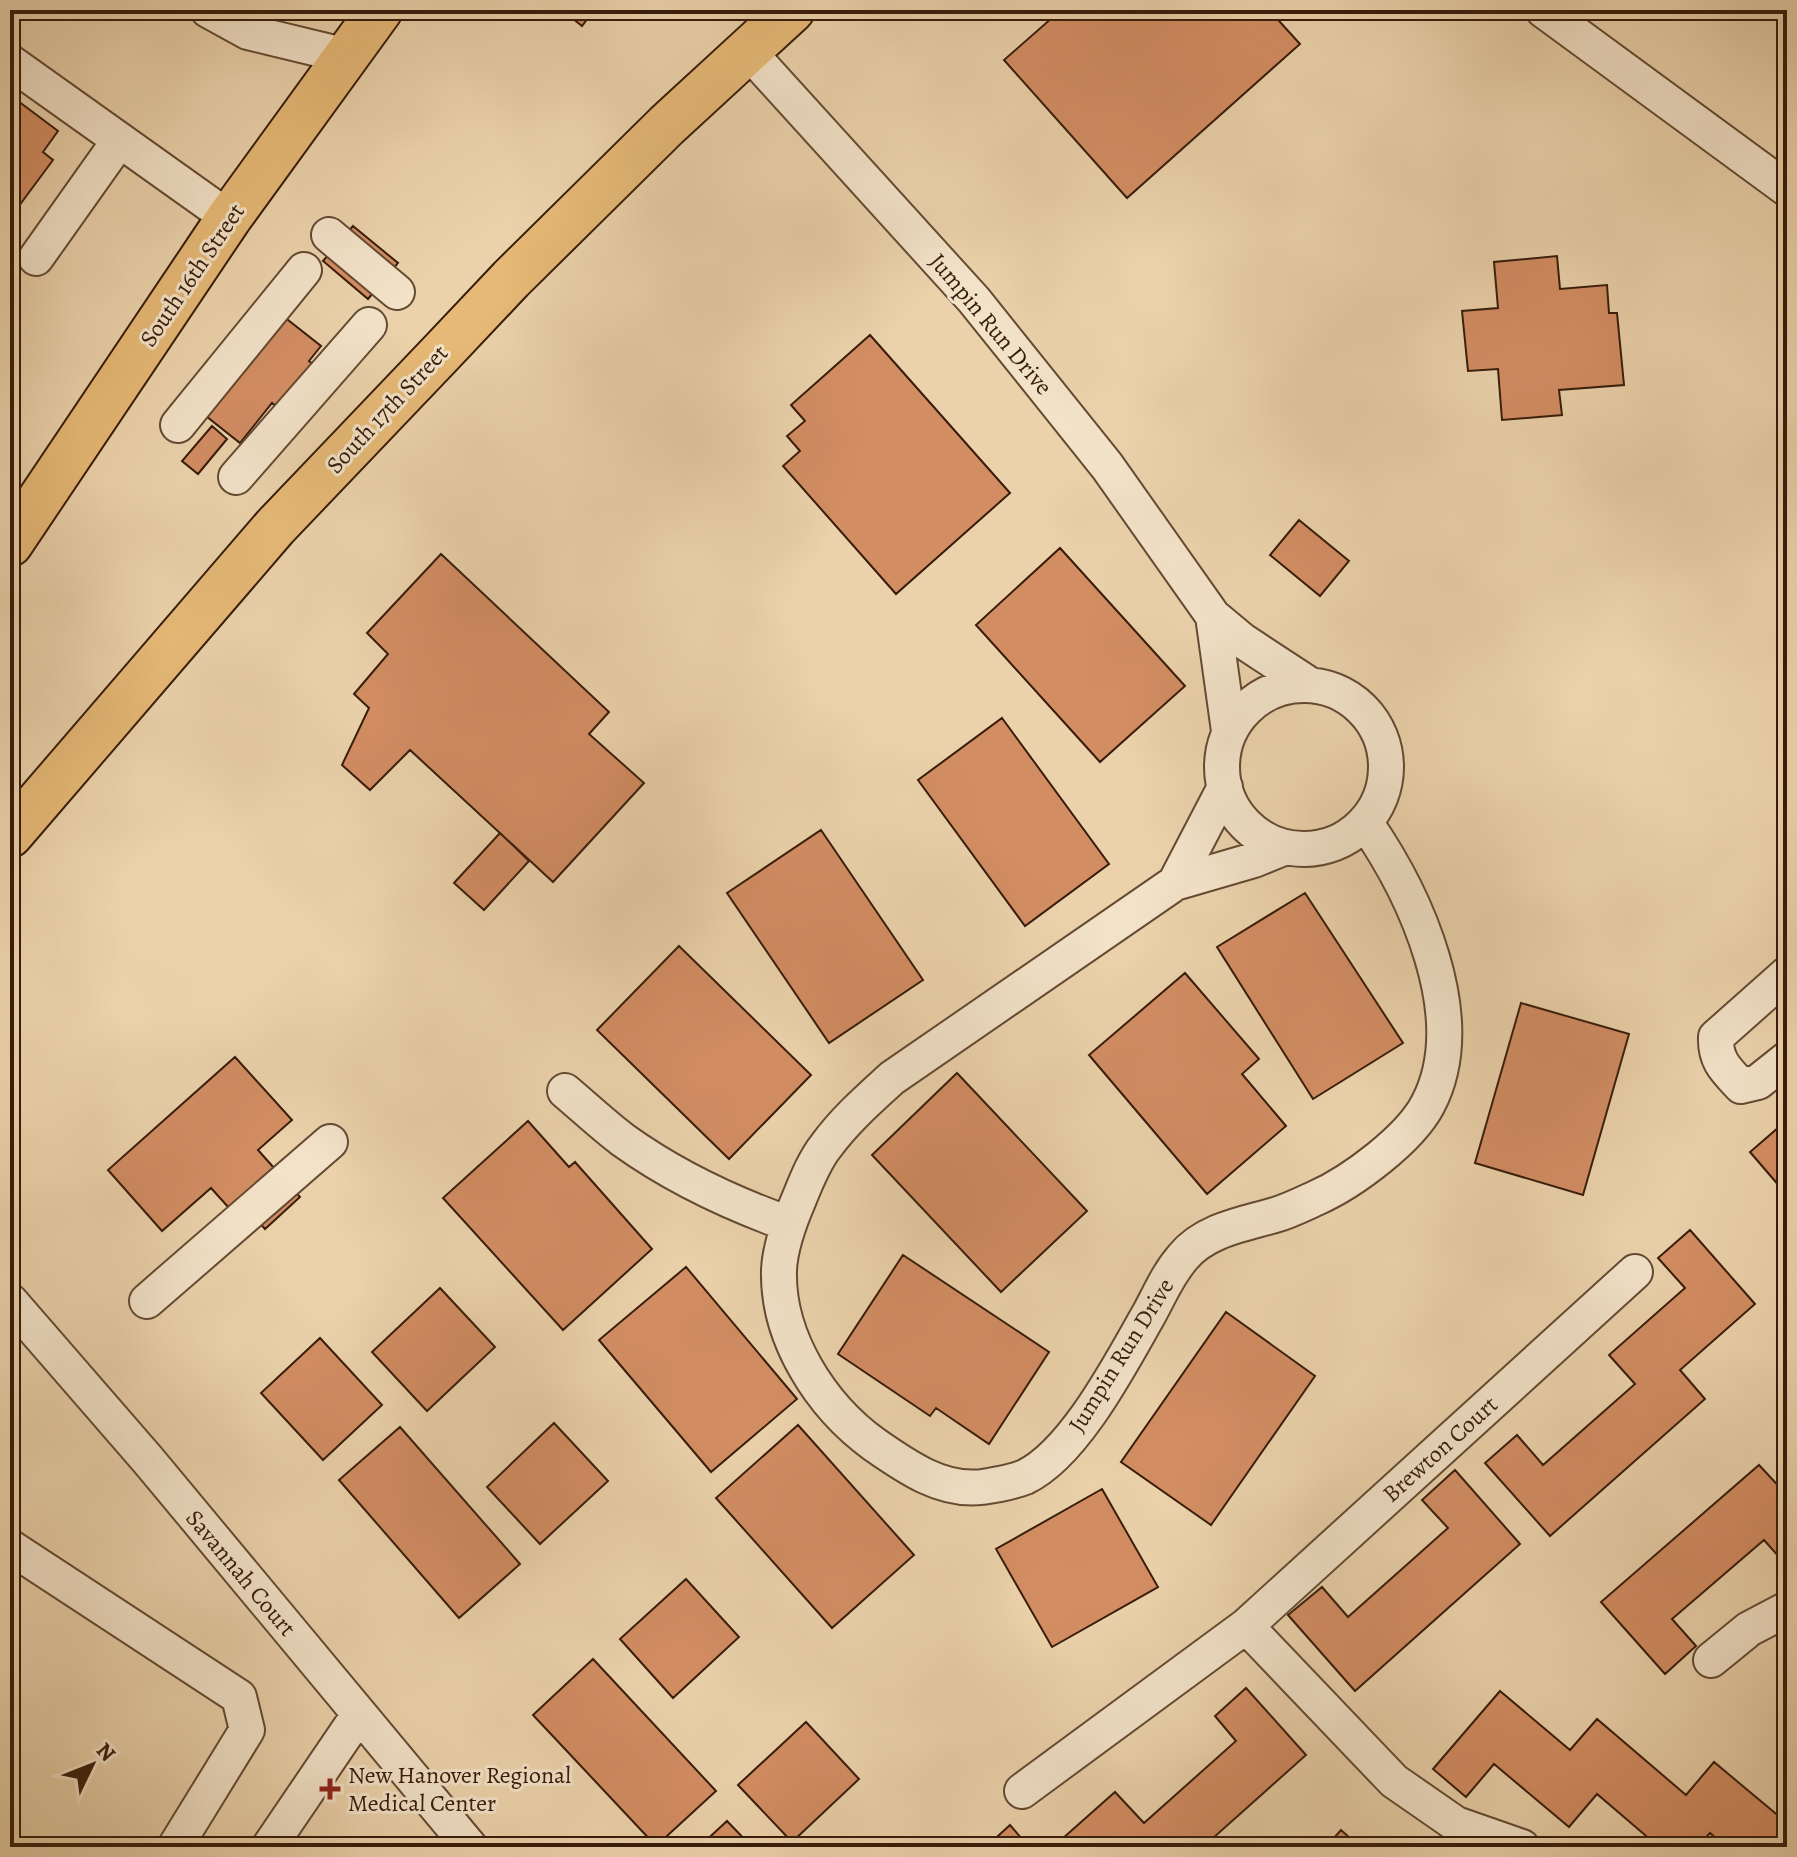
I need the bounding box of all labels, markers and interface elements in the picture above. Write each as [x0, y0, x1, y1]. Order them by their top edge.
street label: South 16th Street [132, 197, 252, 353]
street label: Jumpin Run Drive [922, 246, 1060, 402]
street label: South 17th Street [319, 338, 455, 480]
street label: Jumpin Run Drive [1061, 1272, 1181, 1438]
street label: Brewton Court [1375, 1389, 1505, 1509]
street label: Savannah Court [179, 1503, 303, 1643]
north arrow [52, 1725, 132, 1805]
text: N [89, 1736, 122, 1768]
place label: New Hanover Regional Medical Center [348, 1759, 571, 1819]
marker: New Hanover Regional Medical Center [319, 1778, 341, 1800]

